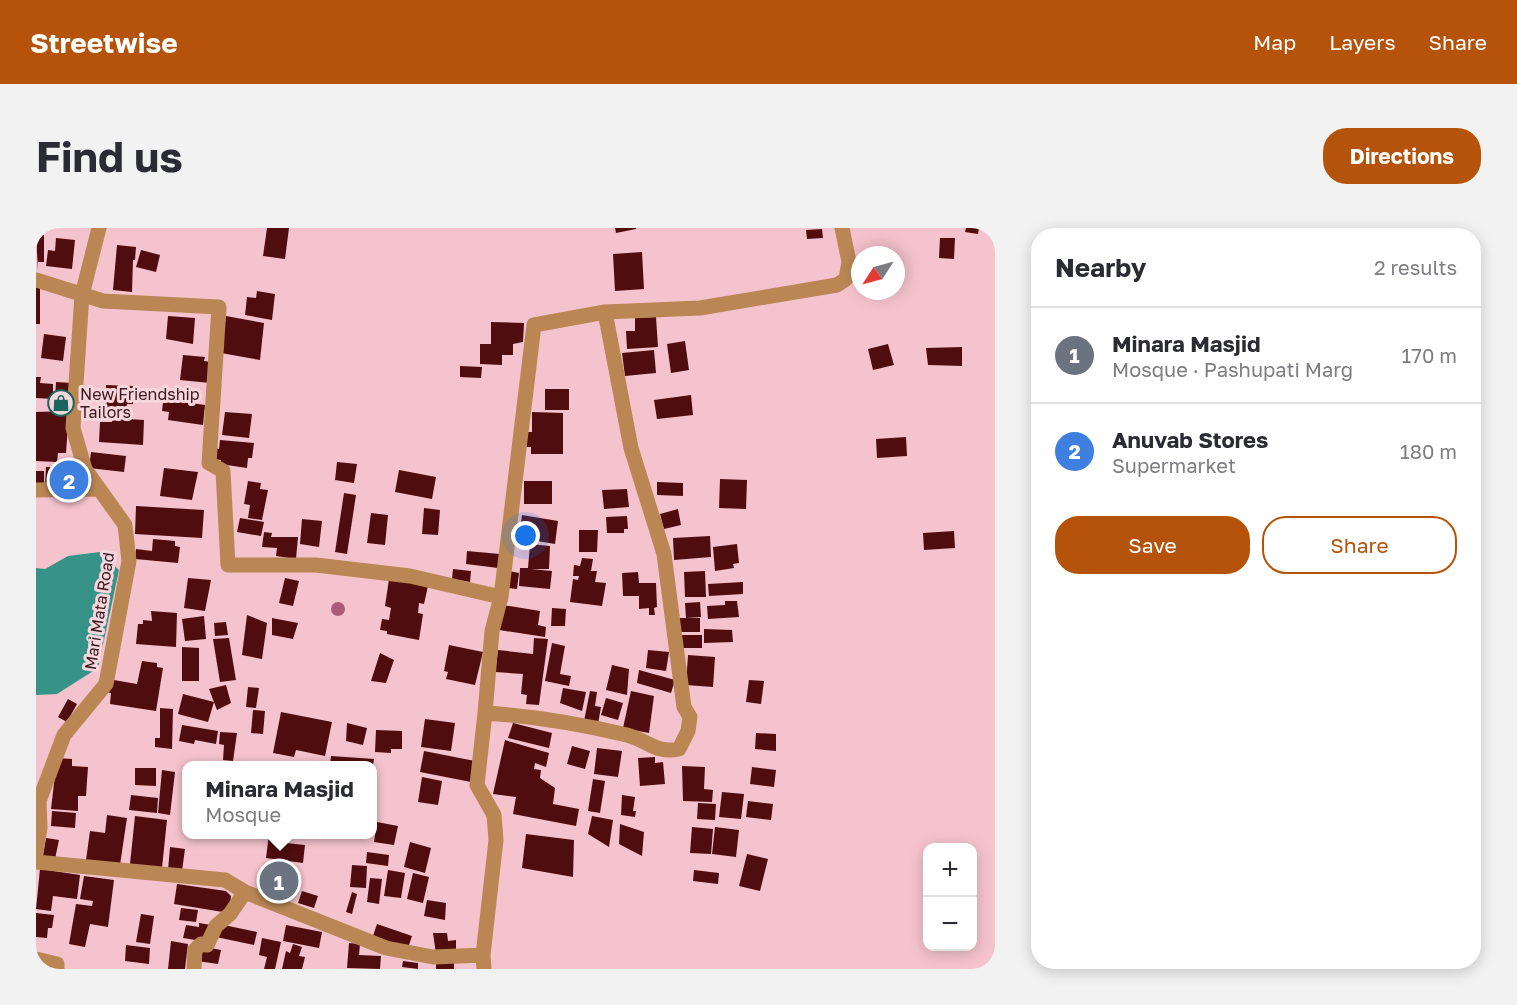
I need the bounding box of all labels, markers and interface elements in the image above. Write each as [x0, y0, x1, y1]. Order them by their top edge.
text: Streetwise [30, 26, 178, 59]
text: Map [1253, 29, 1296, 55]
text: Layers [1329, 29, 1396, 55]
text: Share [1429, 29, 1487, 55]
button: Directions [1323, 128, 1481, 184]
text: Find us [36, 131, 183, 181]
north arrow [851, 246, 905, 300]
text: Nearby [1055, 252, 1146, 283]
text: 2 results [1374, 255, 1457, 279]
text: Minara Masjid [1112, 330, 1260, 357]
text: 1 [1069, 343, 1080, 367]
text: 170 m [1402, 343, 1457, 367]
text: Mosque · Pashupati Marg [1112, 357, 1353, 381]
place label: New Friendship Tailors [80, 384, 200, 422]
shop icon: New Friendship Tailors [46, 388, 76, 418]
text: Anuvab Stores [1112, 426, 1268, 453]
text: 2 [1068, 439, 1081, 463]
text: 180 m [1400, 439, 1457, 463]
text: Supermarket [1112, 453, 1236, 477]
pin: 2 [50, 458, 88, 502]
button: Save [1055, 516, 1250, 574]
button: Share [1262, 516, 1457, 574]
your location [511, 521, 540, 550]
street label: Mari Mata Road [80, 551, 118, 671]
popup [182, 761, 377, 839]
text: Minara Masjid [205, 775, 354, 802]
text: Mosque [205, 802, 281, 826]
map controls [923, 843, 977, 951]
button: + [923, 843, 977, 897]
pin: 1 [260, 858, 298, 904]
button: − [923, 897, 977, 951]

